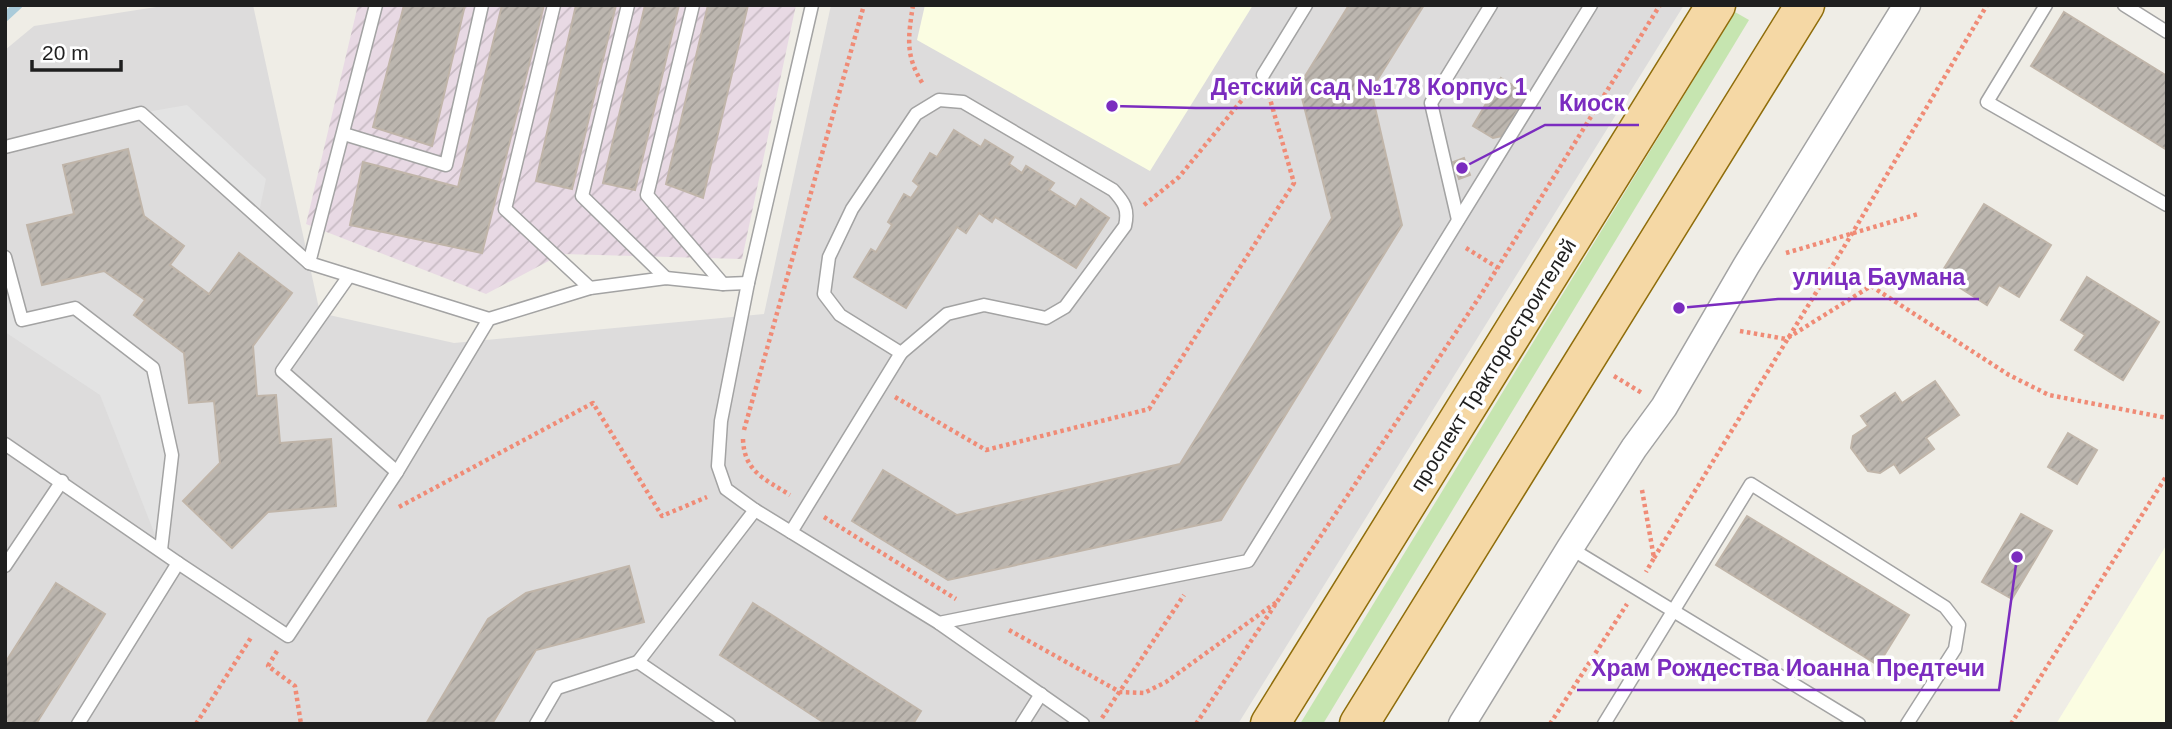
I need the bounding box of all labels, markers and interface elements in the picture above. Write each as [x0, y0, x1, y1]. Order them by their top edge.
scale bar [32, 28, 121, 72]
text: 20 m [42, 41, 89, 64]
callout: Детский сад №178 Корпус 1 [1196, 64, 1541, 108]
text: Детский сад №178 Корпус 1 [1211, 74, 1527, 100]
callout: Киоск [1545, 81, 1639, 125]
text: Киоск [1559, 90, 1626, 116]
street label: проспект Тракторостроителей [1406, 235, 1580, 495]
callout: улица Баумана [1778, 255, 1979, 299]
text: улица Баумана [1793, 264, 1966, 290]
callout: Храм Рождества Иоанна Предтечи [1577, 646, 1999, 690]
text: Храм Рождества Иоанна Предтечи [1591, 655, 1985, 681]

